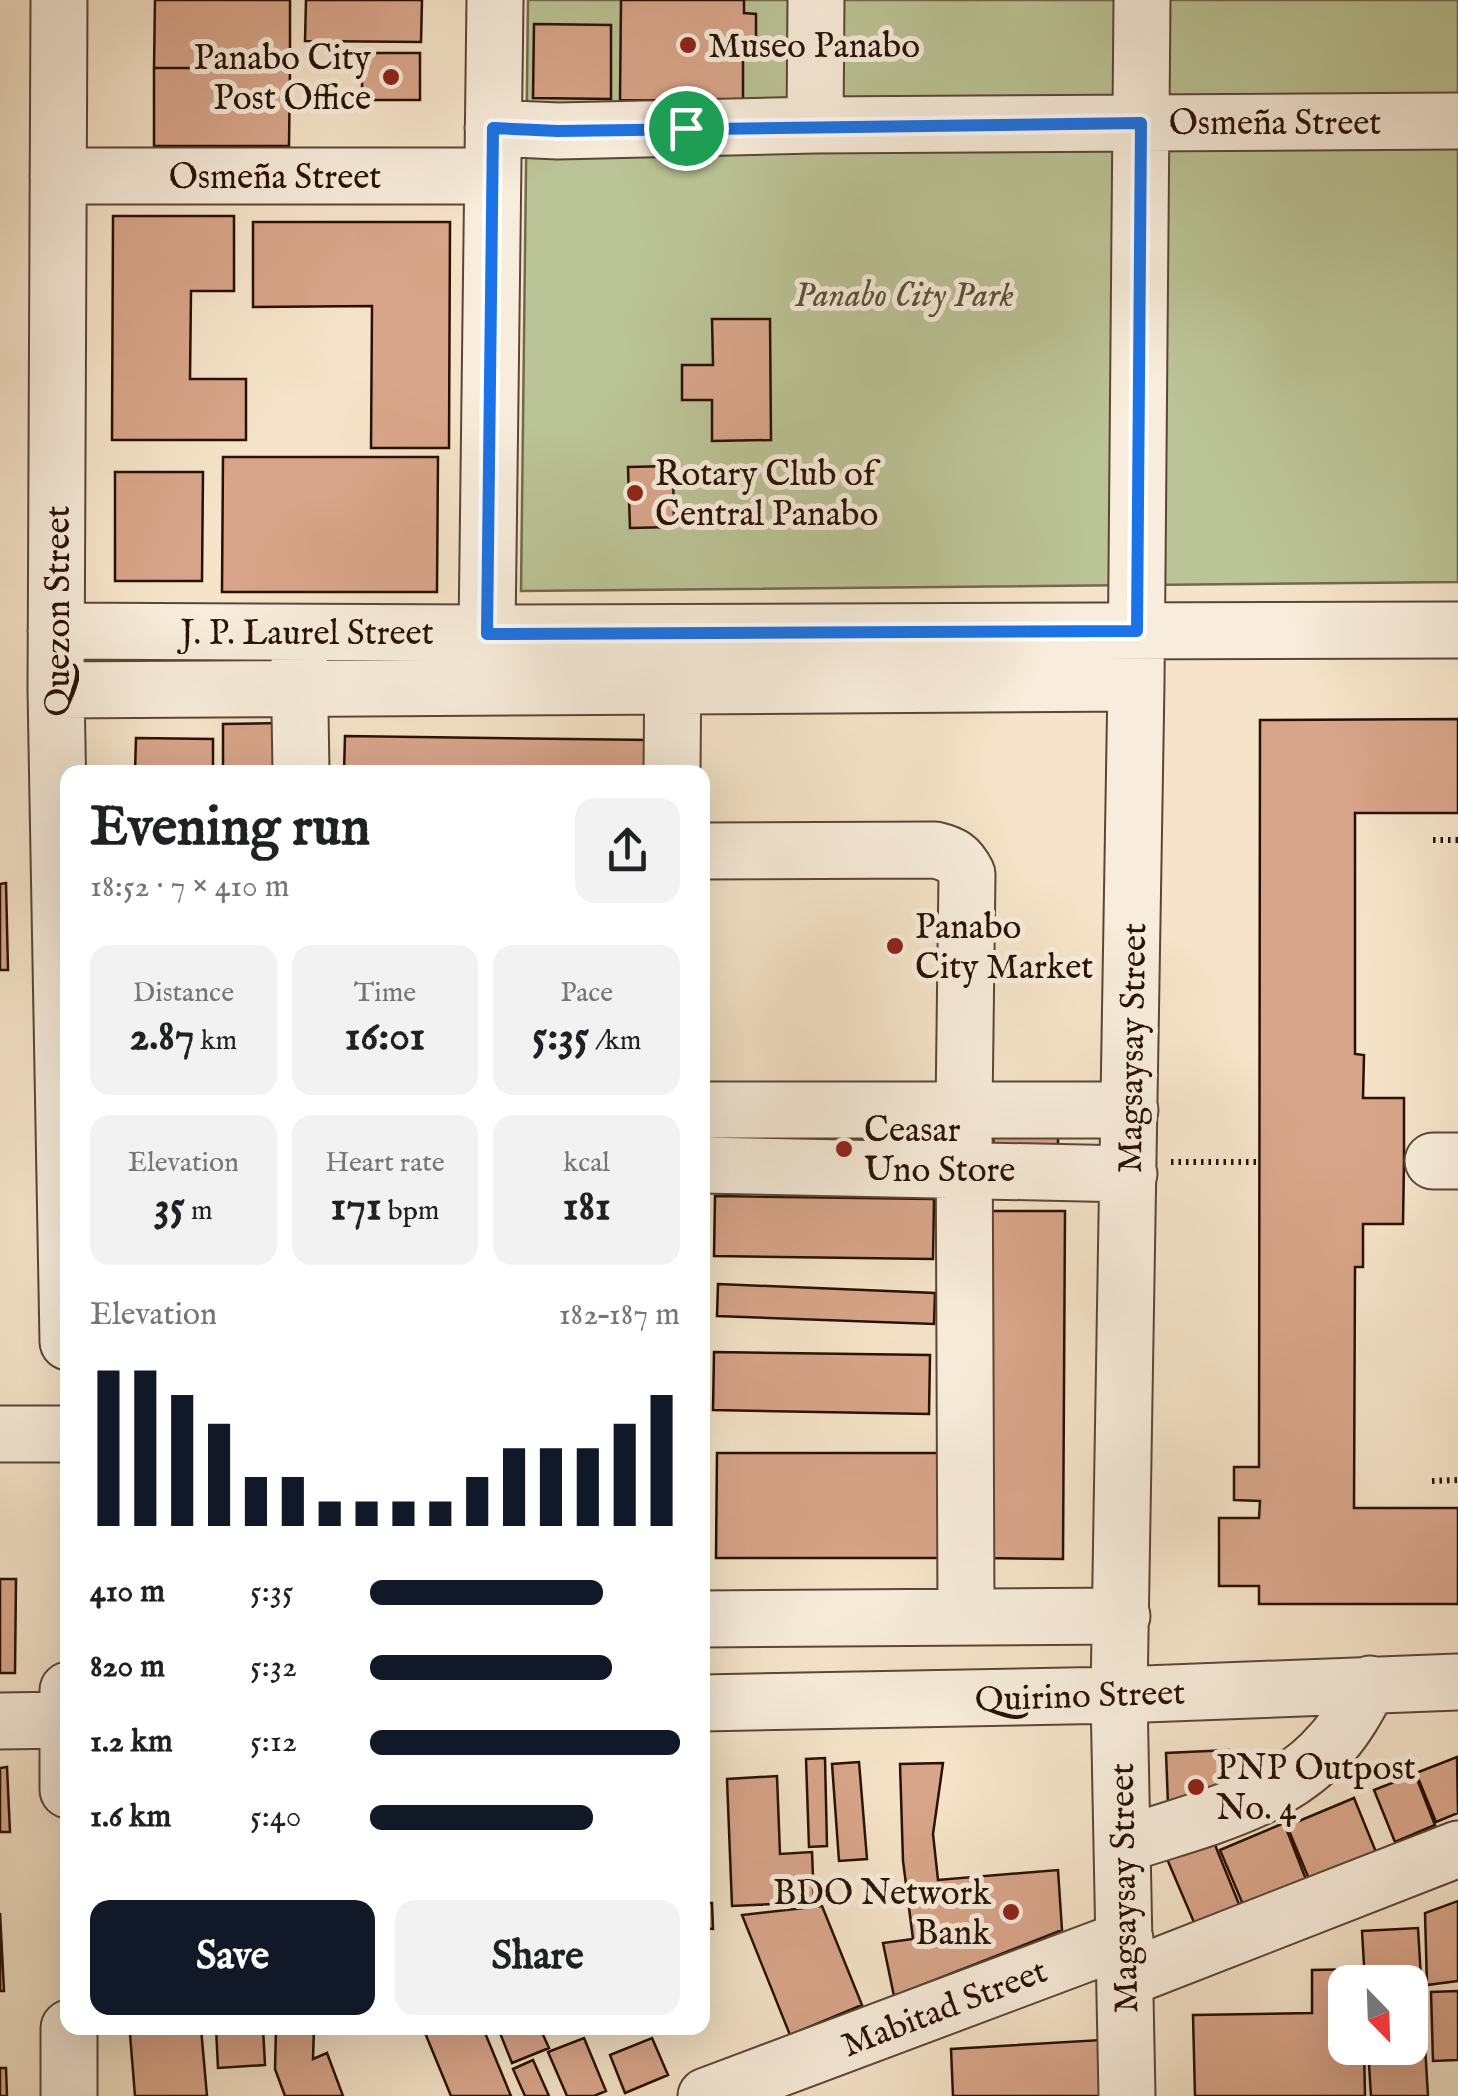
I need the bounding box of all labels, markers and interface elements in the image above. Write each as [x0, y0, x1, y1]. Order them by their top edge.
place label: Museo Panabo [708, 25, 920, 70]
marker: Museo Panabo [677, 34, 699, 56]
place label: Panabo City Post Office [193, 37, 372, 122]
marker: Panabo City Post Office [380, 66, 402, 88]
pin [644, 86, 729, 171]
icon: arrive [659, 101, 714, 156]
street label: Osmeña Street [1169, 102, 1381, 147]
street label: Osmeña Street [169, 156, 381, 201]
park label: Panabo City Park [794, 274, 1014, 319]
place label: Rotary Club of Central Panabo [655, 453, 881, 538]
marker: Rotary Club of Central Panabo [624, 482, 646, 504]
street label: Quezon Street [37, 505, 82, 717]
street label: J. P. Laurel Street [176, 612, 434, 657]
text: Evening run [90, 794, 370, 864]
button: share [575, 798, 680, 903]
text: 18:52 · 7 × 410 m [90, 867, 290, 908]
place label: Panabo City Market [915, 906, 1093, 991]
street label: Magsaysay Street [1109, 923, 1158, 1174]
marker: Panabo City Market [884, 935, 906, 957]
text: Distance [133, 976, 234, 1011]
text: Time [354, 976, 416, 1011]
text: Pace [560, 976, 613, 1011]
text: 2.87 [130, 1011, 194, 1064]
text: 16:01 [345, 1011, 425, 1064]
text: 5:35 [532, 1011, 589, 1064]
text: km [194, 1024, 237, 1059]
text: /km [589, 1024, 641, 1059]
place label: Ceasar Uno Store [864, 1109, 1015, 1194]
marker: Ceasar Uno Store [833, 1138, 855, 1160]
text: Elevation [128, 1146, 239, 1181]
text: Heart rate [325, 1146, 445, 1181]
text: kcal [563, 1146, 610, 1181]
text: 35 [154, 1181, 185, 1234]
text: 171 [331, 1181, 382, 1234]
text: 181 [563, 1181, 611, 1234]
text: m [185, 1194, 213, 1229]
text: bpm [382, 1194, 439, 1229]
text: Elevation [90, 1295, 217, 1336]
text: 182–187 m [559, 1295, 680, 1336]
text: 410 m [90, 1572, 165, 1613]
text: 5:35 [250, 1572, 294, 1613]
text: 820 m [90, 1647, 165, 1688]
text: 5:32 [250, 1647, 297, 1688]
street label: Quirino Street [974, 1671, 1186, 1724]
text: 1.2 km [90, 1722, 173, 1763]
text: 5:12 [250, 1722, 297, 1763]
place label: PNP Outpost No. 4 [1216, 1747, 1416, 1832]
street label: Magsaysay Street [1101, 1762, 1150, 2013]
marker: PNP Outpost No. 4 [1185, 1776, 1207, 1798]
text: 1.6 km [90, 1797, 171, 1838]
text: 5:40 [250, 1797, 301, 1838]
place label: BDO Network Bank [773, 1872, 991, 1957]
button: Save [90, 1900, 375, 2015]
button: Share [395, 1900, 680, 2015]
marker: BDO Network Bank [1000, 1901, 1022, 1923]
street label: Mabitad Street [836, 1950, 1054, 2069]
north arrow [1328, 1965, 1428, 2065]
map controls [1328, 1965, 1428, 2065]

